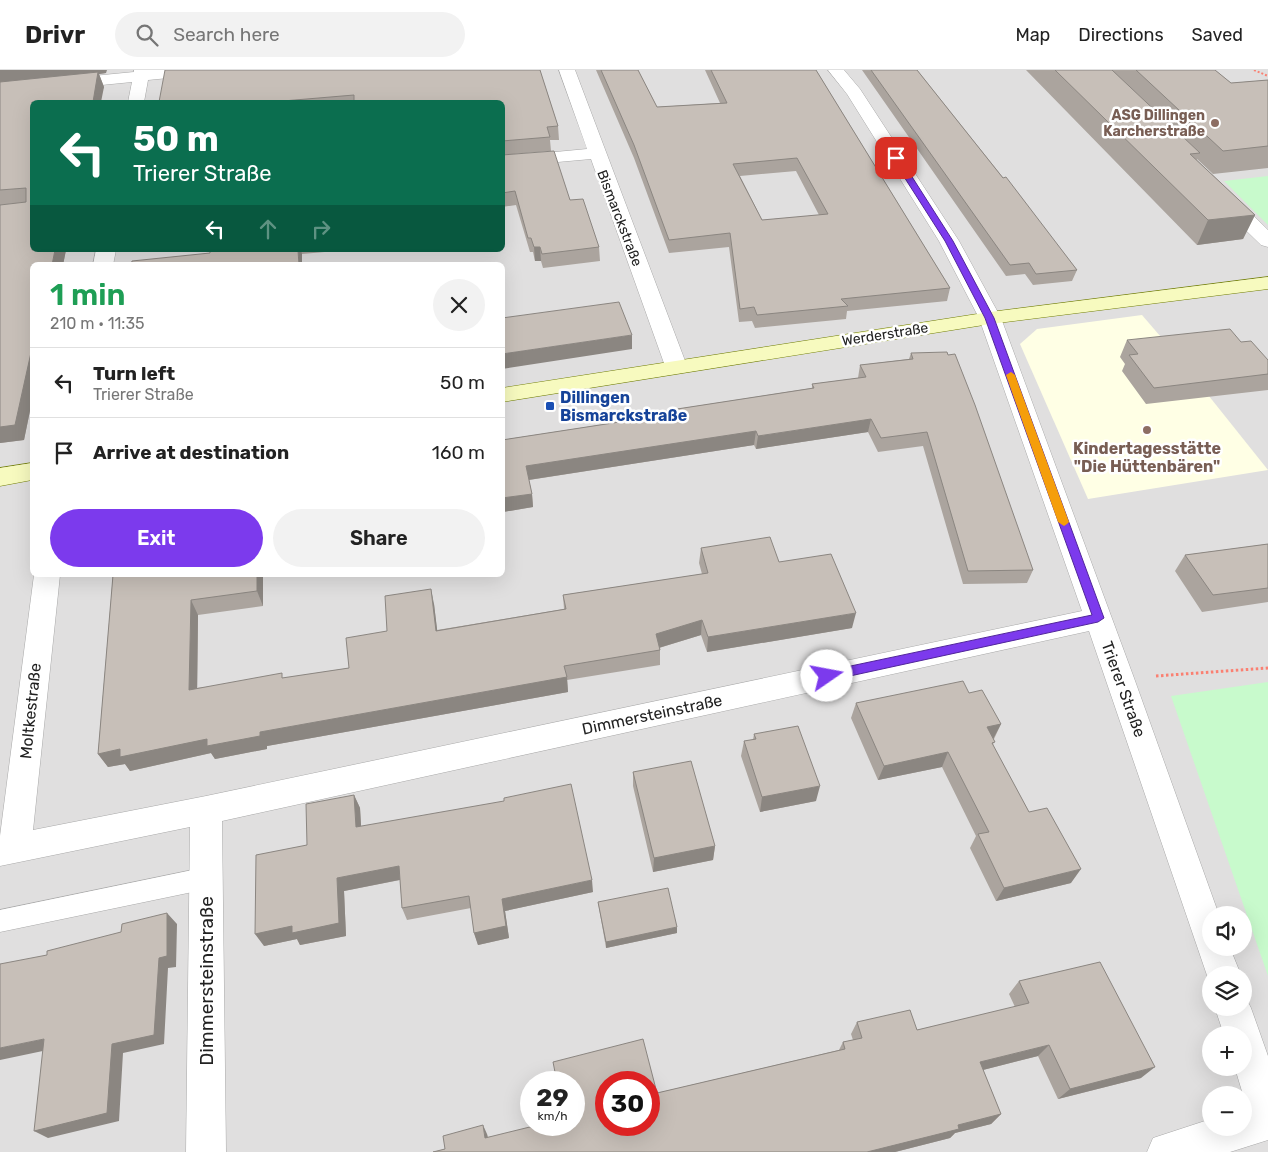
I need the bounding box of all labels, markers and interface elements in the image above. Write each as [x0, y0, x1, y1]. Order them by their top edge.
search box [115, 12, 465, 57]
text: Drivr [25, 21, 85, 49]
icon: search [133, 21, 161, 49]
text: Search here [173, 23, 280, 46]
text: Map [1015, 24, 1050, 46]
text: Directions [1078, 24, 1164, 46]
text: Saved [1192, 24, 1243, 46]
place label: ASG Dillingen Karcherstraße [1103, 107, 1205, 140]
marker: ASG Dillingen Karcherstraße [1209, 117, 1221, 129]
text: 50 m [133, 118, 219, 160]
icon: left [50, 120, 115, 185]
pin [875, 137, 917, 179]
icon: arrive [882, 144, 910, 172]
text: Trierer Straße [133, 160, 272, 187]
street label: Bismarckstraße [593, 168, 646, 269]
icon: left [201, 215, 229, 243]
icon: ahead [254, 215, 282, 243]
icon: right [307, 215, 335, 243]
text: 1 min [50, 277, 125, 313]
button: close [433, 279, 485, 331]
text: 210 m · 11:35 [50, 314, 145, 333]
street label: Werderstraße [841, 319, 930, 350]
text: Turn left [93, 362, 175, 385]
icon: left [50, 369, 78, 397]
text: 50 m [440, 371, 485, 394]
text: Trierer Straße [93, 385, 194, 404]
place label: Dillingen Bismarckstraße [560, 388, 687, 425]
marker: Dillingen Bismarckstraße [544, 400, 556, 412]
marker: Kindertagesstätte "Die Hüttenbären" [1141, 424, 1153, 436]
icon: arrive [50, 439, 78, 467]
place label: Kindertagesstätte "Die Hüttenbären" [1073, 439, 1221, 476]
text: Arrive at destination [93, 441, 289, 464]
text: 160 m [432, 441, 485, 464]
button: Exit [50, 509, 263, 567]
button: Share [273, 509, 485, 567]
street label: Trierer Straße [1097, 639, 1150, 740]
position arrow [800, 649, 852, 701]
street label: Moltkestraße [16, 662, 45, 760]
street label: Dimmersteinstraße [580, 690, 724, 739]
street label: Dimmersteinstraße [195, 896, 218, 1066]
map controls [1202, 906, 1252, 1136]
button: sound [1202, 906, 1252, 956]
button: layers [1202, 966, 1252, 1016]
button: + [1202, 1026, 1252, 1076]
speed limit sign: 30 [595, 1071, 660, 1136]
text: 29 [536, 1083, 569, 1112]
button: − [1202, 1086, 1252, 1136]
text: km/h [538, 1109, 567, 1123]

